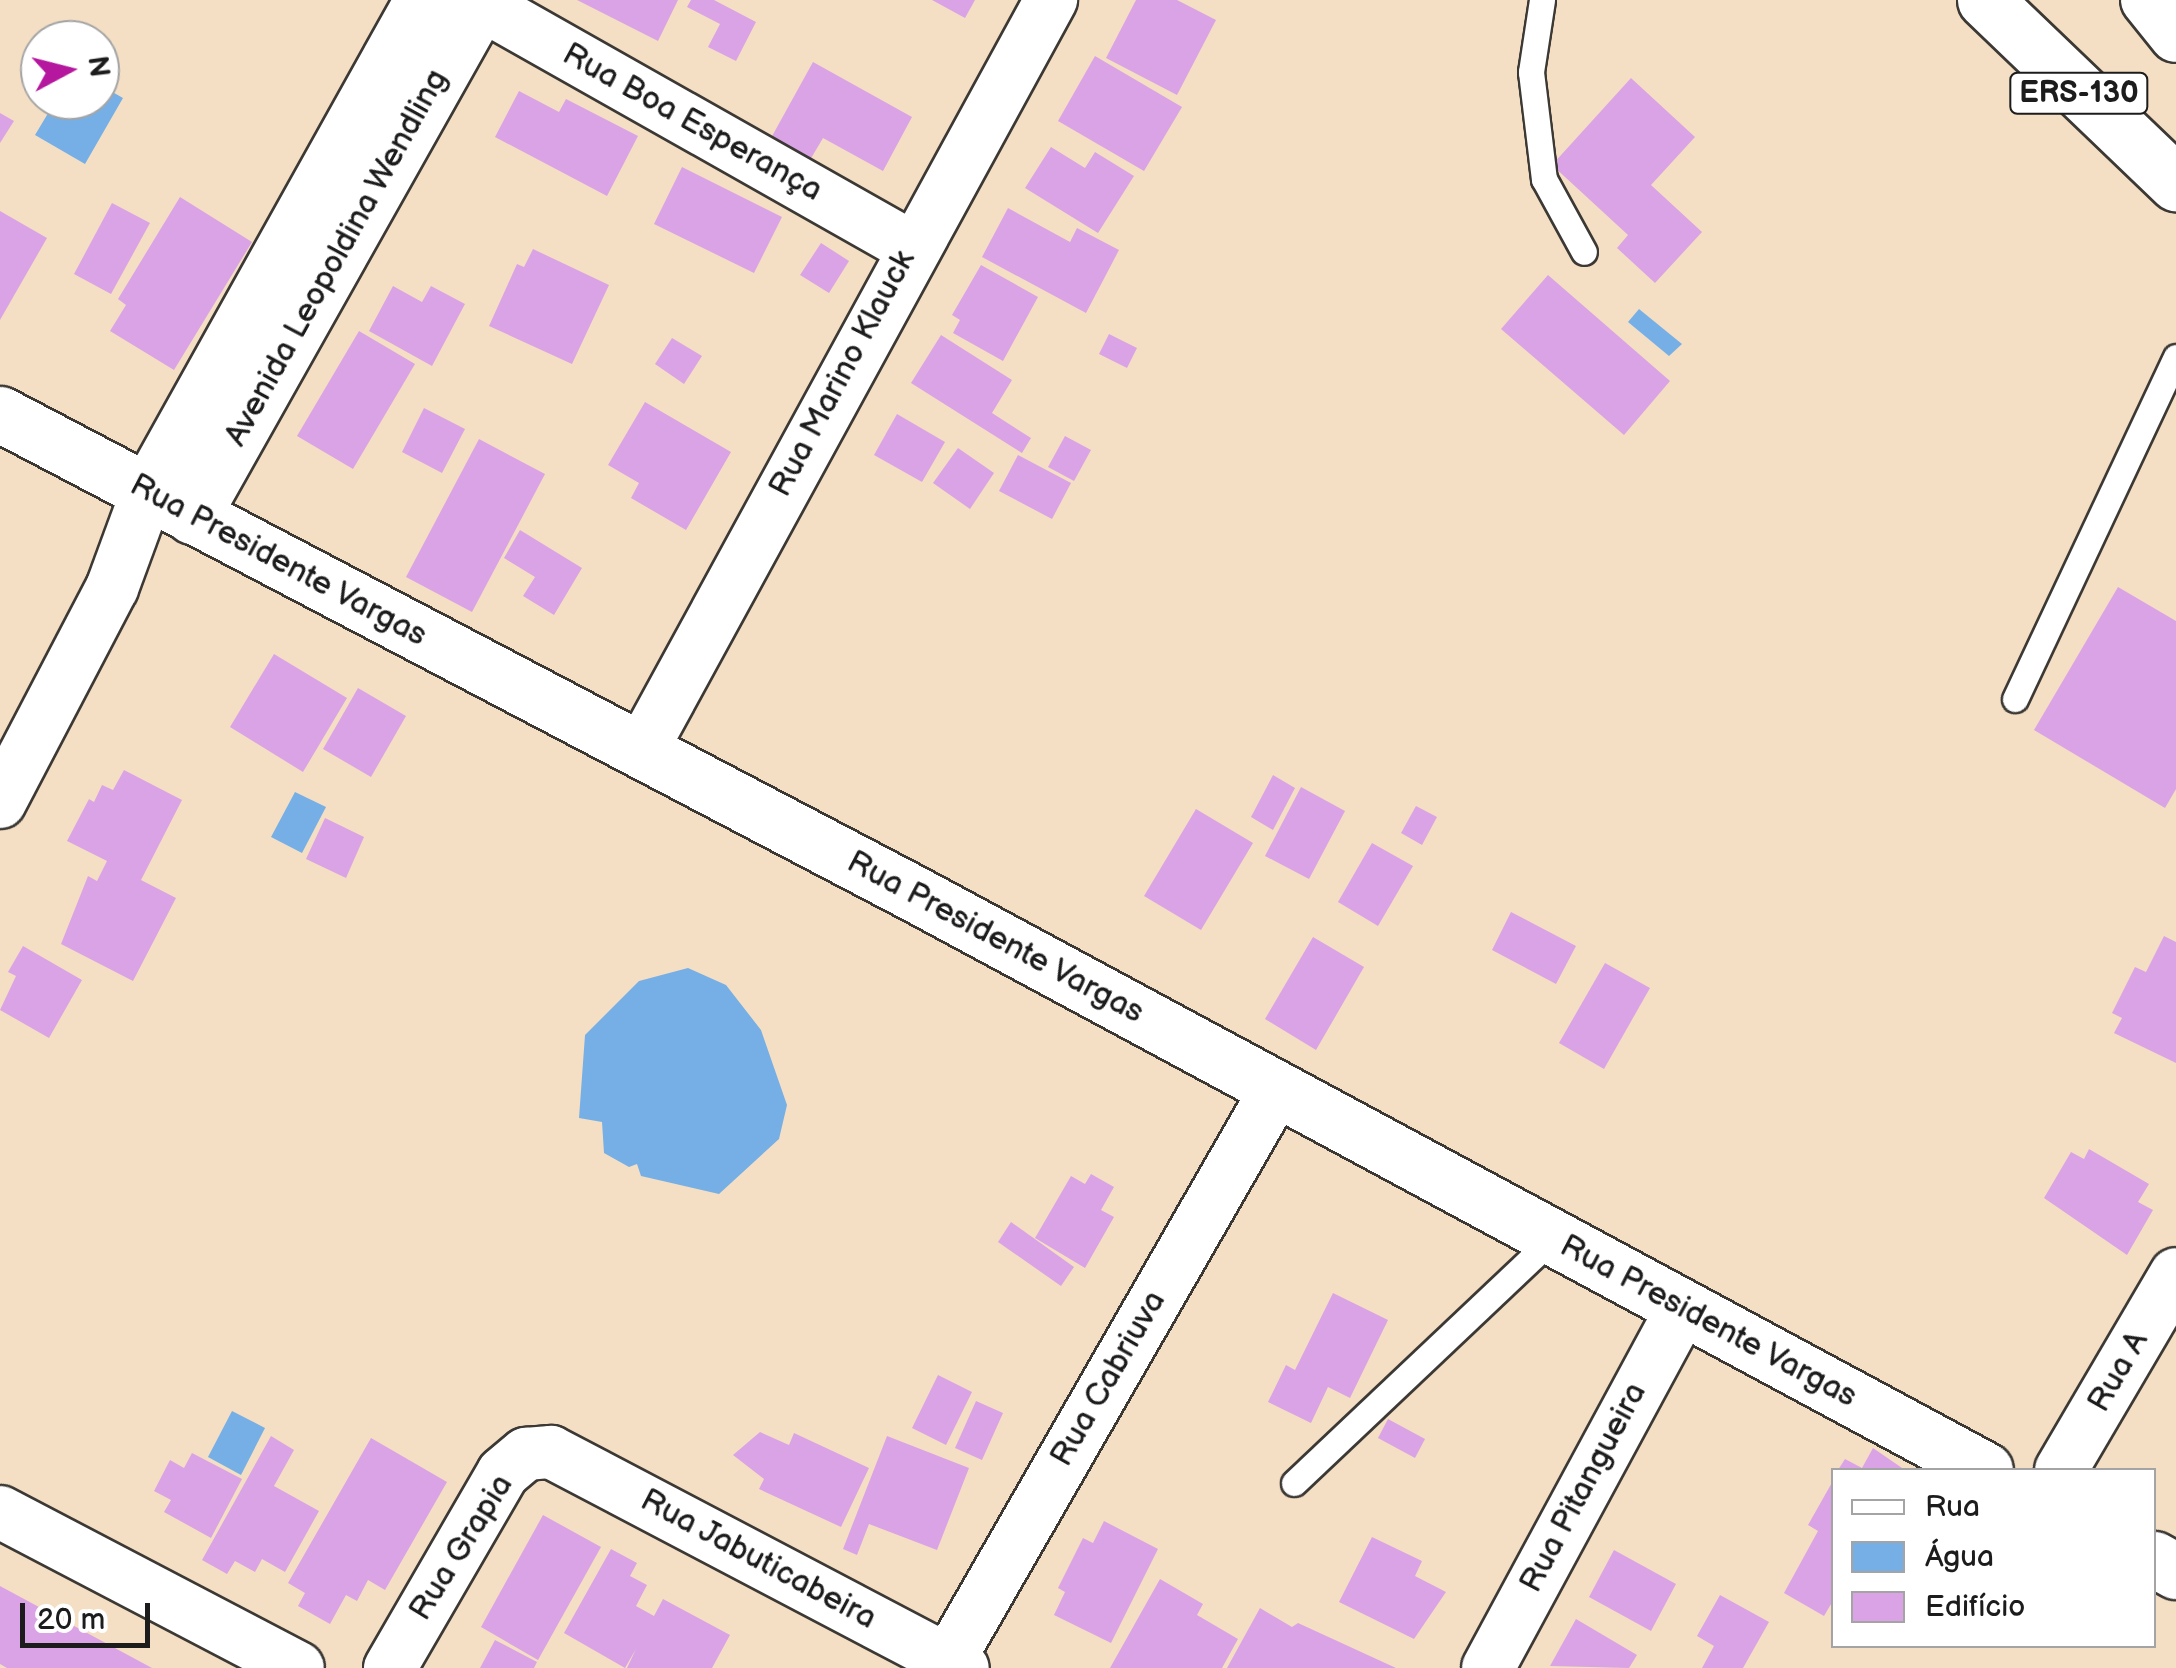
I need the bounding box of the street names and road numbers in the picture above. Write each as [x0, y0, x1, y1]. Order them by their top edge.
street label: Rua Boa Esperança [556, 36, 828, 210]
street label: Avenida Leopoldina Wendling [217, 62, 457, 454]
road number: ERS-130 [2009, 68, 2149, 118]
street label: Rua Marino Klauck [762, 244, 924, 504]
street label: Rua Presidente Vargas [123, 466, 433, 656]
street label: Rua Presidente Vargas [840, 843, 1150, 1033]
street label: Rua Presidente Vargas [1553, 1227, 1863, 1417]
street label: Rua Cabriuva [1043, 1284, 1175, 1474]
street label: Rua A [2081, 1325, 2157, 1419]
street label: Rua Pitangueira [1513, 1377, 1655, 1599]
street label: Rua Grapia [402, 1468, 522, 1628]
street label: Rua Jabuticabeira [633, 1481, 883, 1639]

